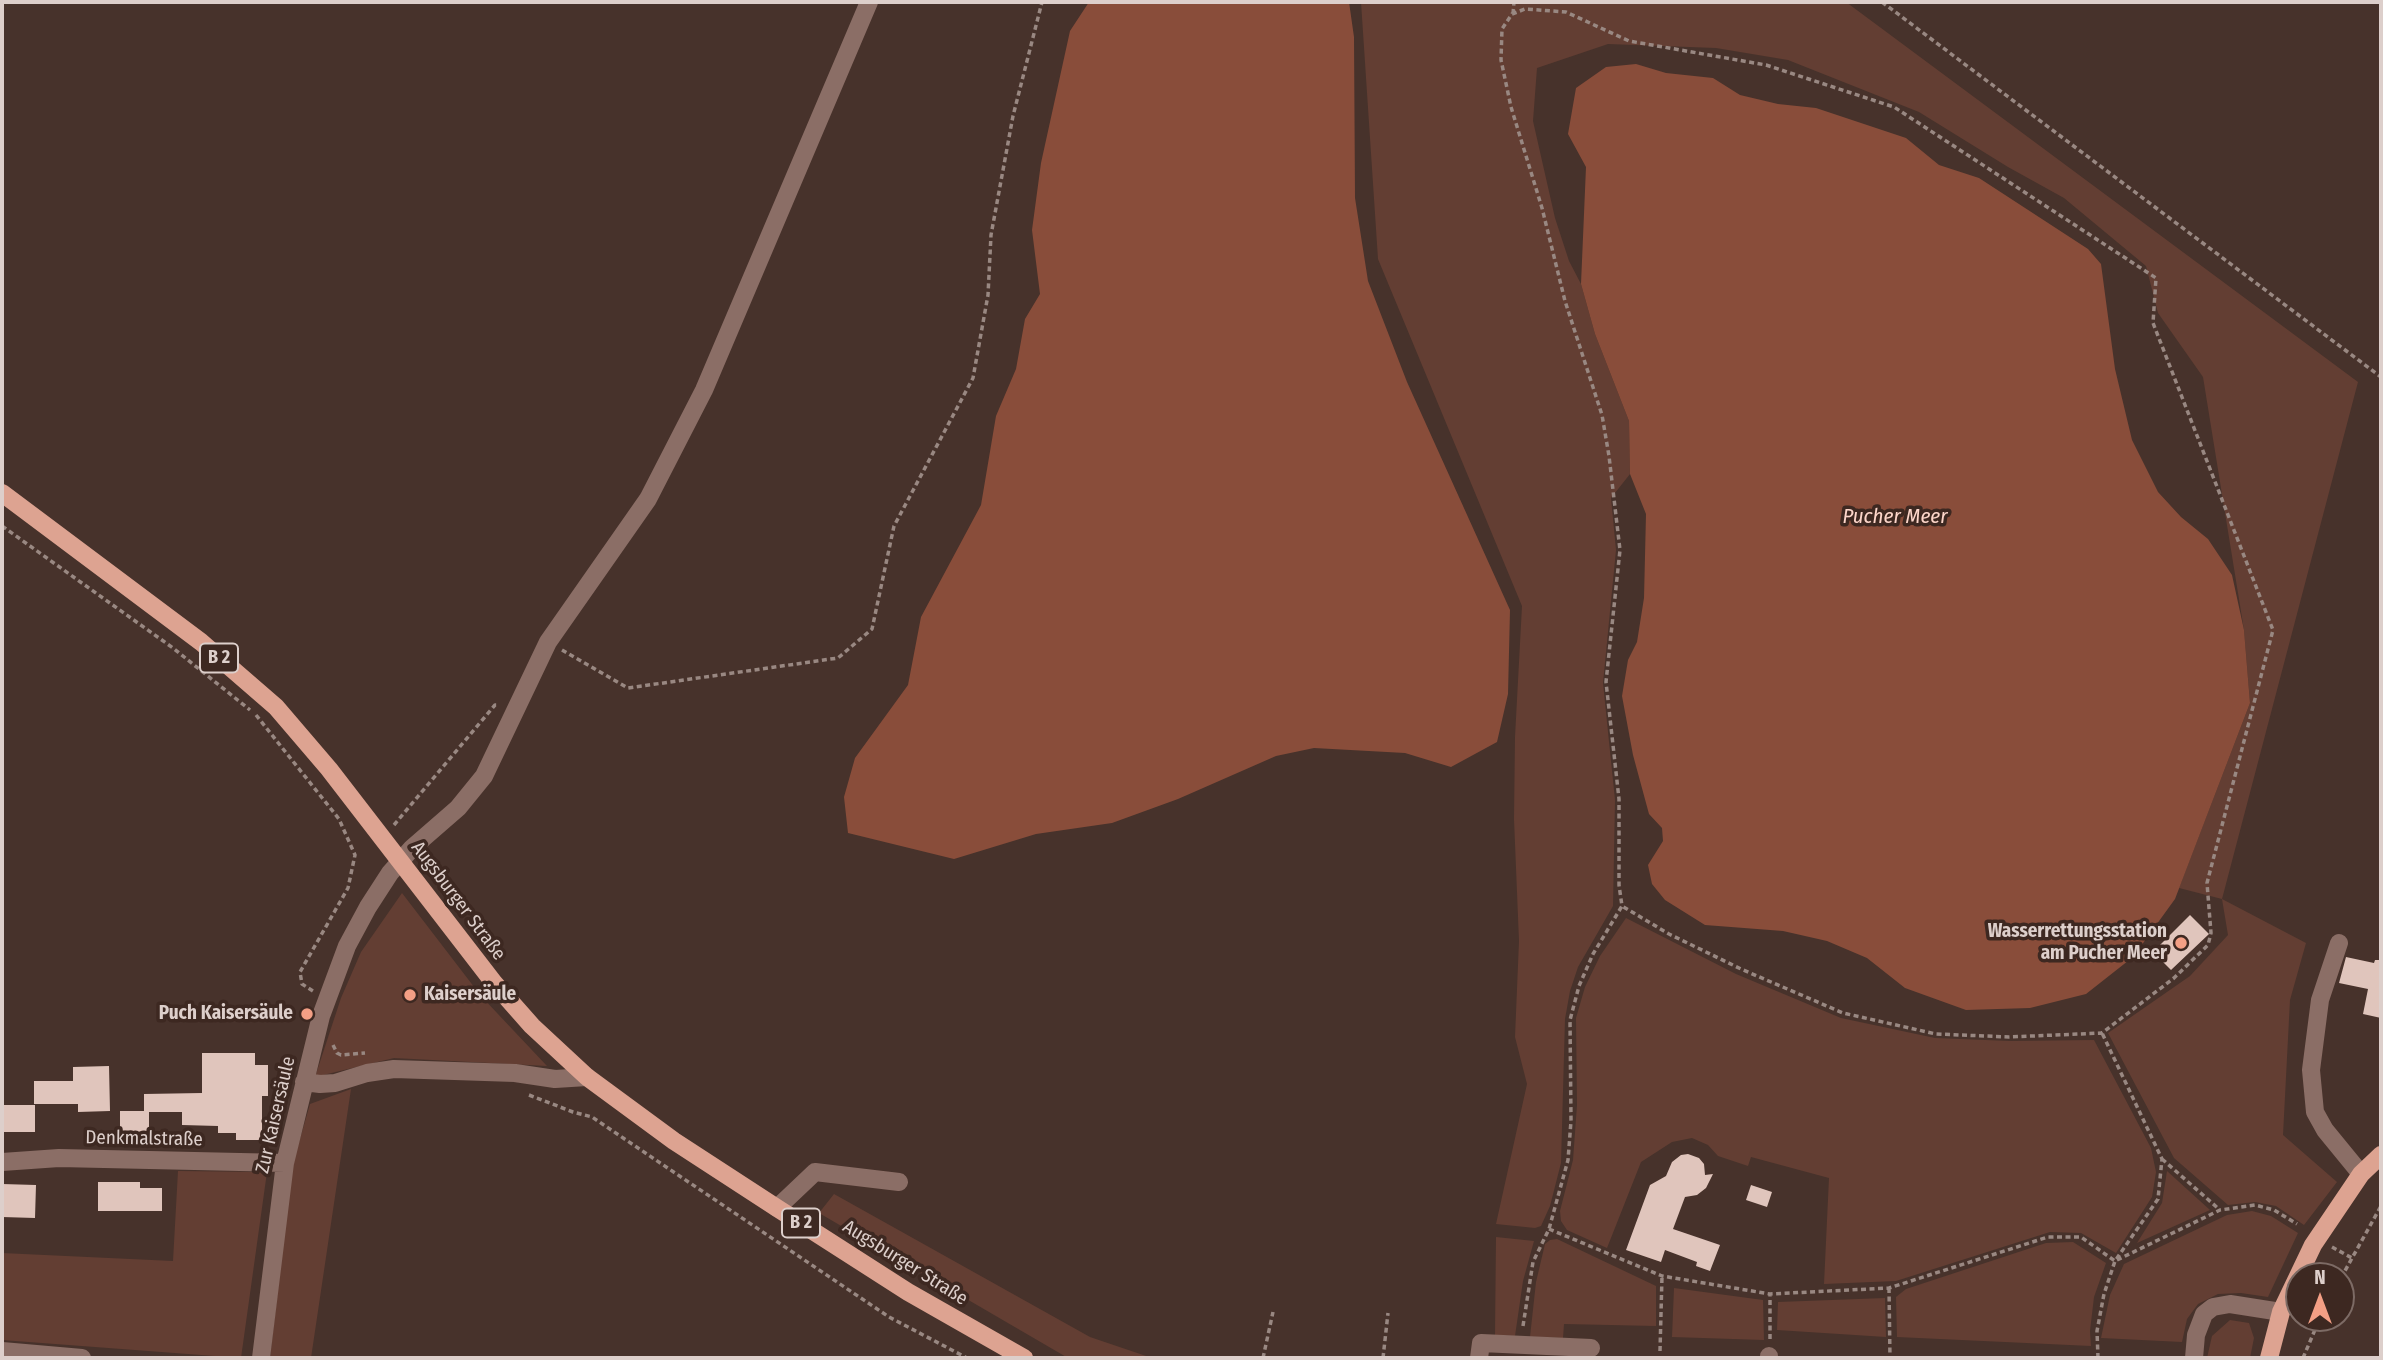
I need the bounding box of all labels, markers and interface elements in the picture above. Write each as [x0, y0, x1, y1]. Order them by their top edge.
water label: Pucher Meer [1842, 504, 1948, 530]
road number: B 2 [200, 644, 238, 672]
street label: Augsburger Straße [406, 837, 510, 965]
place label: Wasserrettungsstation am Pucher Meer [1988, 921, 2167, 965]
marker: Wasserrettungsstation am Pucher Meer [2173, 935, 2189, 951]
place label: Kaisersäule [424, 984, 516, 1006]
marker: Kaisersäule [402, 987, 418, 1003]
place label: Puch Kaisersäule [159, 1003, 293, 1025]
marker: Puch Kaisersäule [299, 1006, 315, 1022]
street label: Zur Kaisersäule [252, 1054, 300, 1176]
street label: Denkmalstraße [85, 1127, 203, 1151]
road number: B 2 [782, 1208, 820, 1238]
street label: Augsburger Straße [838, 1215, 972, 1311]
north arrow [2285, 1262, 2355, 1332]
text: N [2314, 1266, 2326, 1289]

